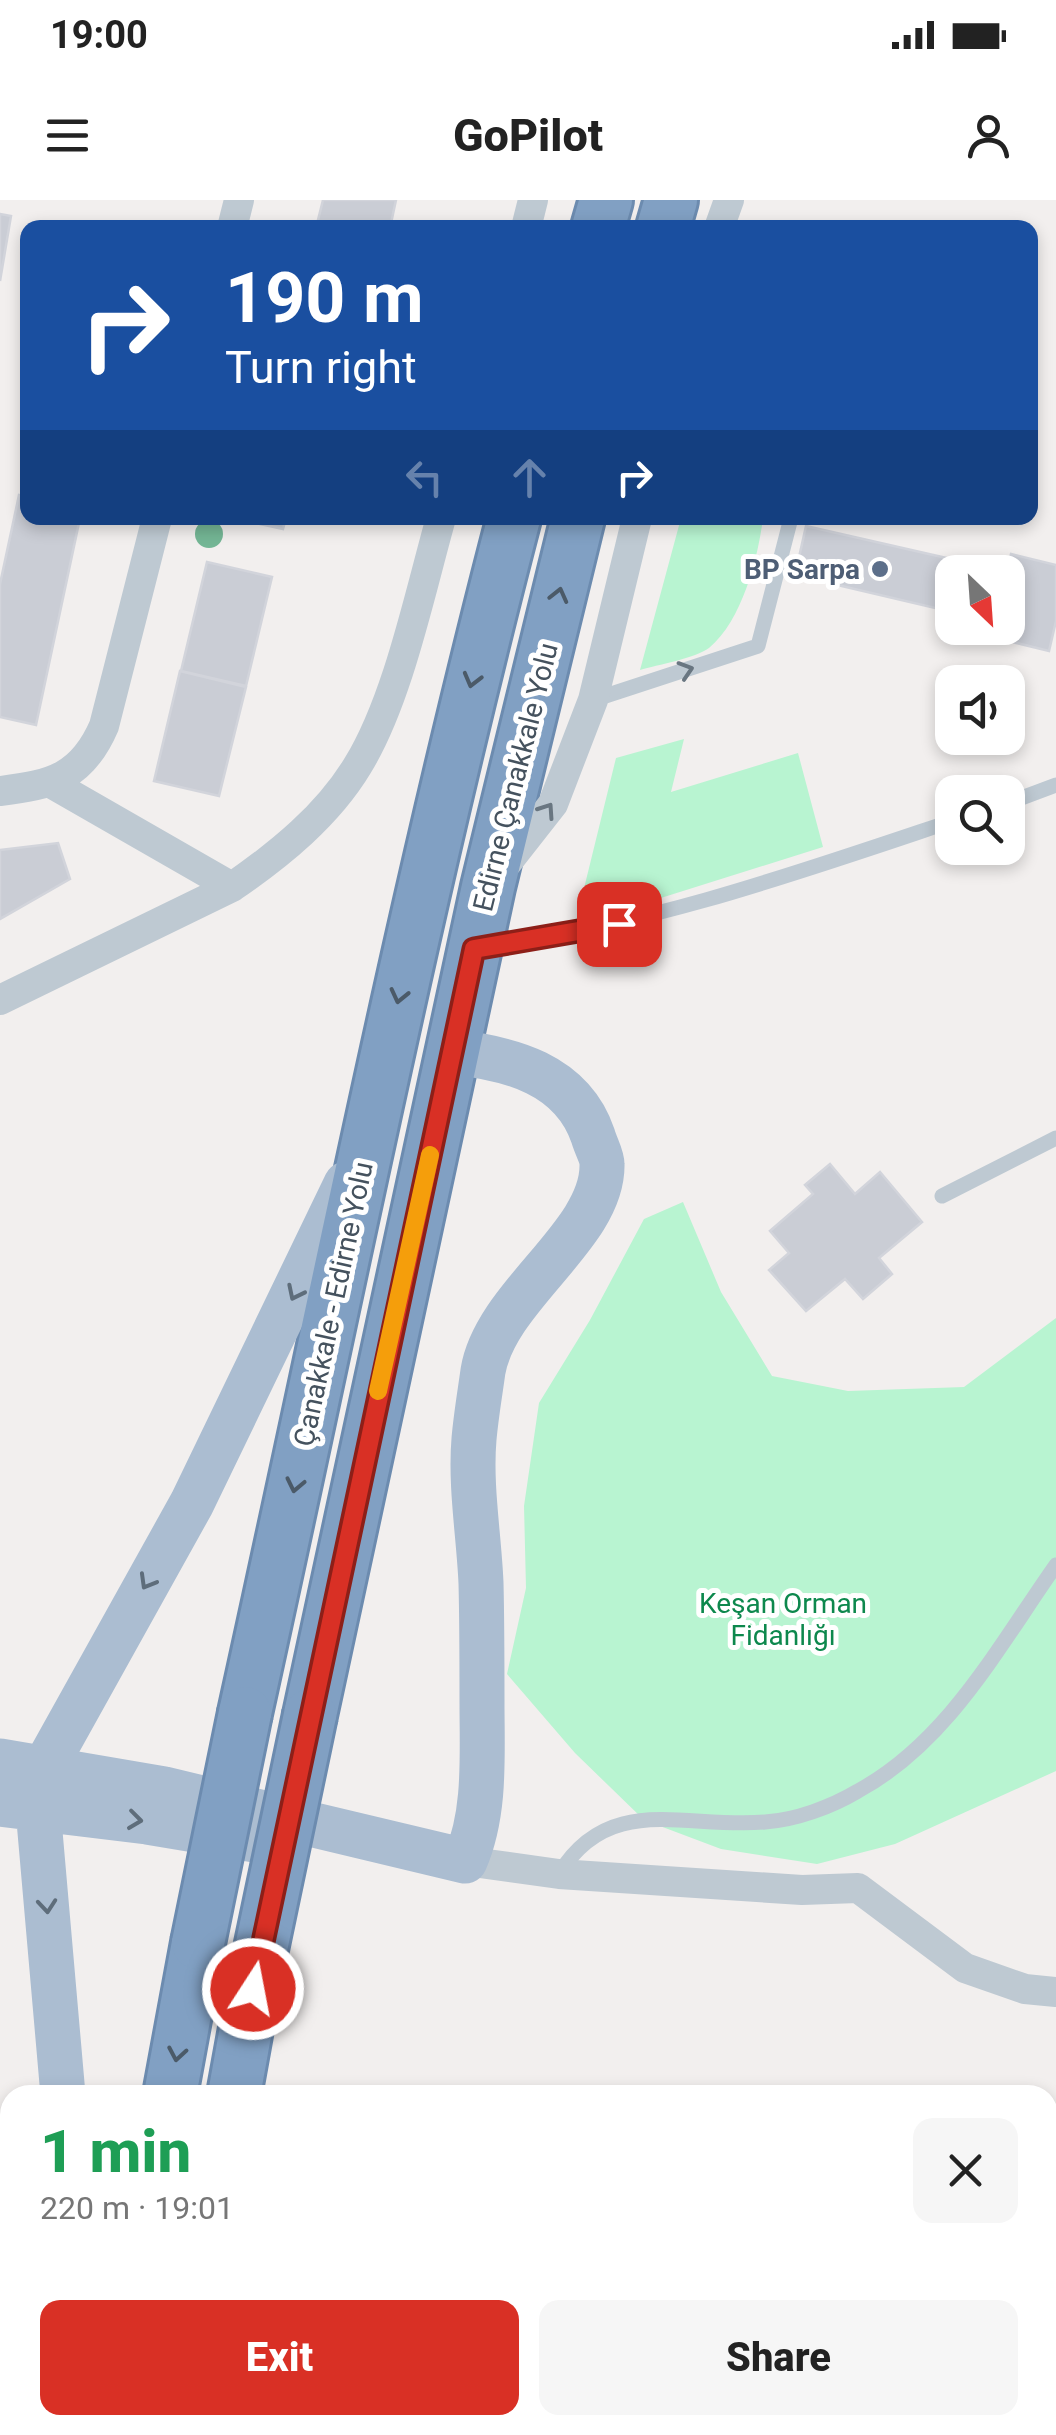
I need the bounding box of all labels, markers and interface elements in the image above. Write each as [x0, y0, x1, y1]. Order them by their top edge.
text: 19:00 [50, 13, 148, 57]
icon: menu [40, 108, 95, 163]
icon: person [961, 108, 1016, 163]
text: GoPilot [453, 109, 603, 162]
text: 190 m [225, 257, 424, 339]
icon: right [60, 260, 190, 390]
text: Turn right [225, 341, 417, 394]
icon: left [397, 450, 452, 505]
icon: ahead [502, 450, 557, 505]
icon: right [607, 450, 662, 505]
place label: BP Sarpa [744, 553, 860, 586]
north arrow [935, 555, 1025, 645]
map controls [935, 555, 1025, 865]
marker: BP Sarpa [869, 558, 891, 580]
one-way arrow [547, 587, 568, 604]
street label: Edirne Çanakkale Yolu [466, 639, 565, 915]
one-way arrow [677, 661, 694, 681]
button: sound [935, 665, 1025, 755]
one-way arrow [462, 671, 483, 688]
button: search [935, 775, 1025, 865]
one-way arrow [535, 802, 553, 821]
pin [577, 882, 662, 967]
icon: arrive [592, 897, 647, 952]
one-way arrow [390, 987, 411, 1004]
street label: Çanakkale - Edirne Yolu [287, 1159, 380, 1449]
one-way arrow [287, 1283, 307, 1301]
one-way arrow [286, 1477, 307, 1494]
one-way arrow [139, 1571, 159, 1589]
park label: Keşan Orman Fidanlığı [699, 1587, 867, 1652]
one-way arrow [126, 1809, 143, 1830]
one-way arrow [36, 1898, 58, 1914]
position arrow [201, 1937, 305, 2041]
one-way arrow [168, 2045, 189, 2062]
text: 1 min [40, 2116, 191, 2187]
button: close [913, 2118, 1018, 2223]
text: 220 m · 19:01 [40, 2189, 234, 2227]
button: Exit [40, 2300, 519, 2415]
button: Share [539, 2300, 1018, 2415]

